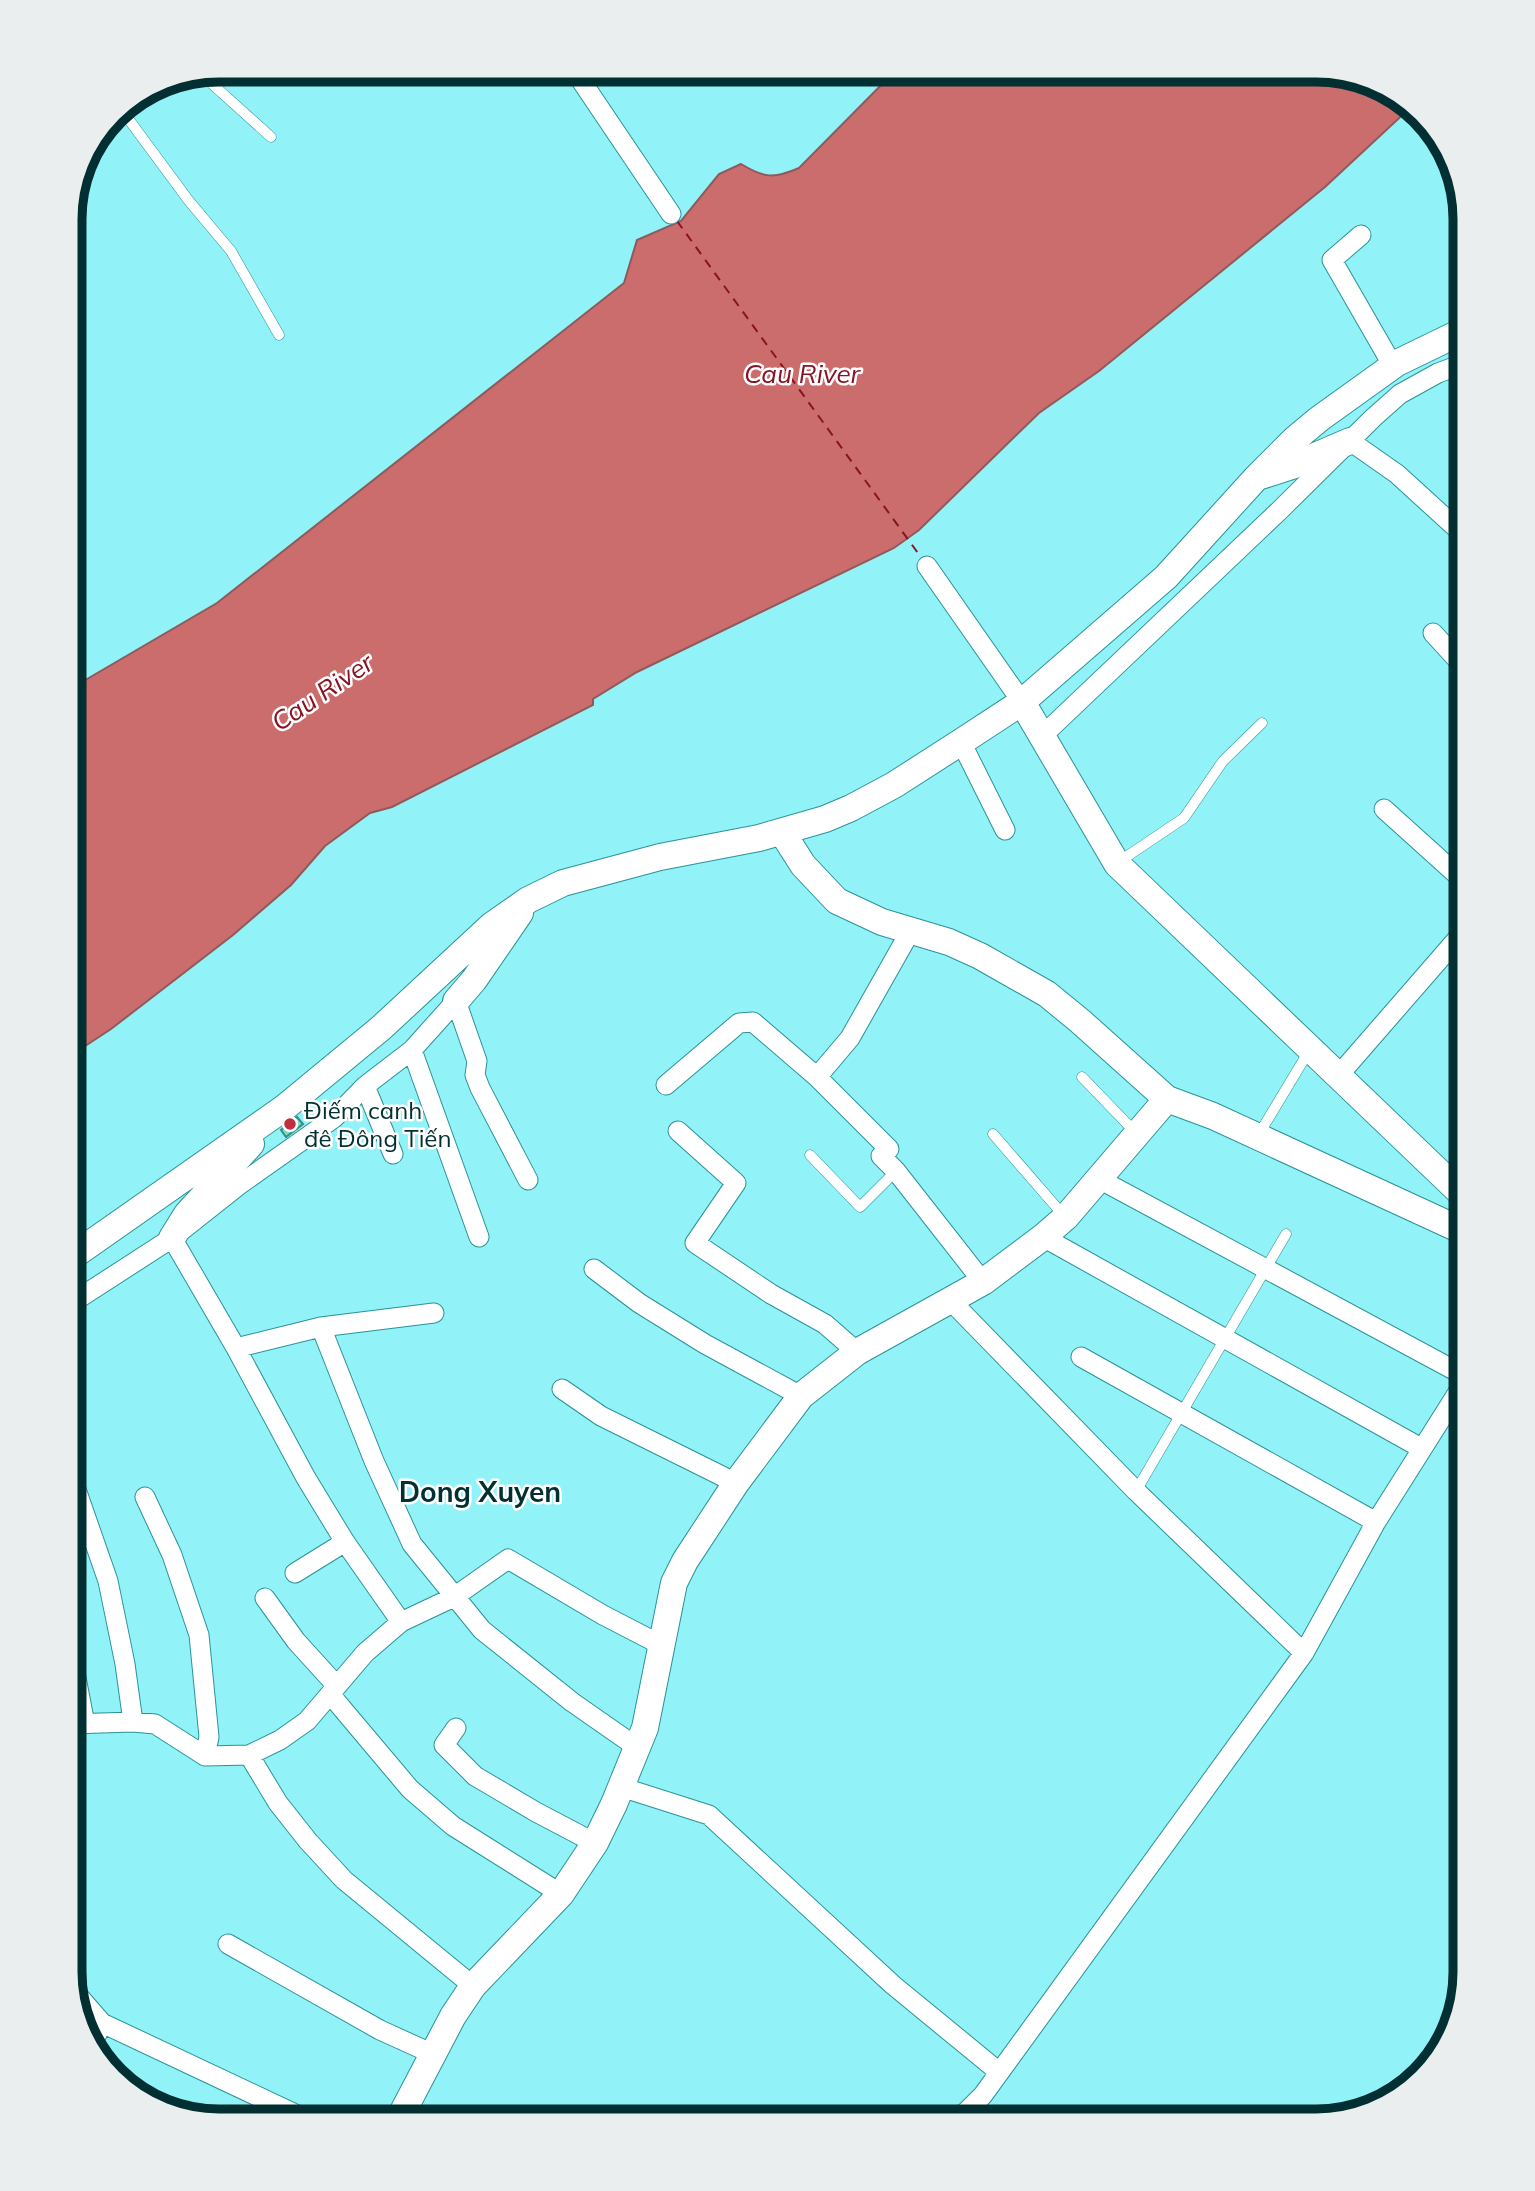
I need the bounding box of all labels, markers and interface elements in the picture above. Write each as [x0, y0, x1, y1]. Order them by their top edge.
water label: Cau River [744, 357, 862, 390]
water label: Cau River [265, 645, 381, 738]
place label: Điếm canh đê Đông Tiến [304, 1095, 451, 1153]
marker: Điếm canh đê Đông Tiến [282, 1116, 298, 1132]
district label: Dong Xuyen [399, 1474, 561, 1509]

